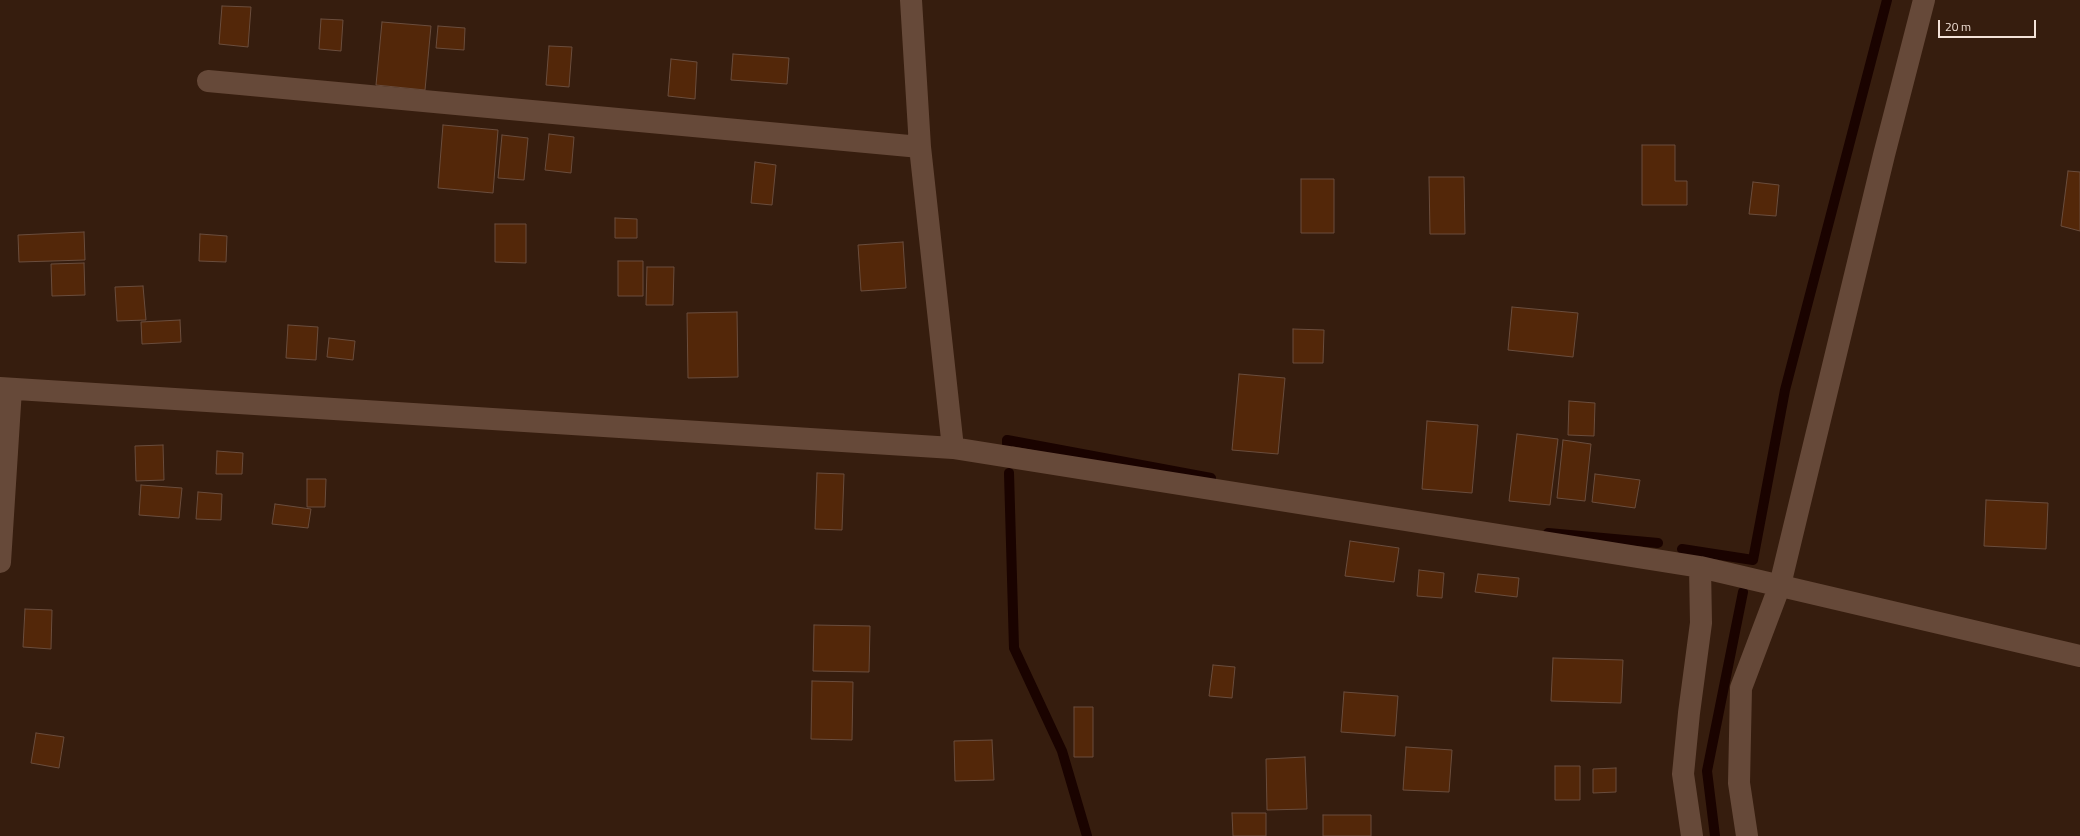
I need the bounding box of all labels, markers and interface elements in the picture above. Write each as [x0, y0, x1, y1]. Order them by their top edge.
scale bar [1940, 12, 2038, 38]
text: 20 m [1945, 17, 1971, 36]

